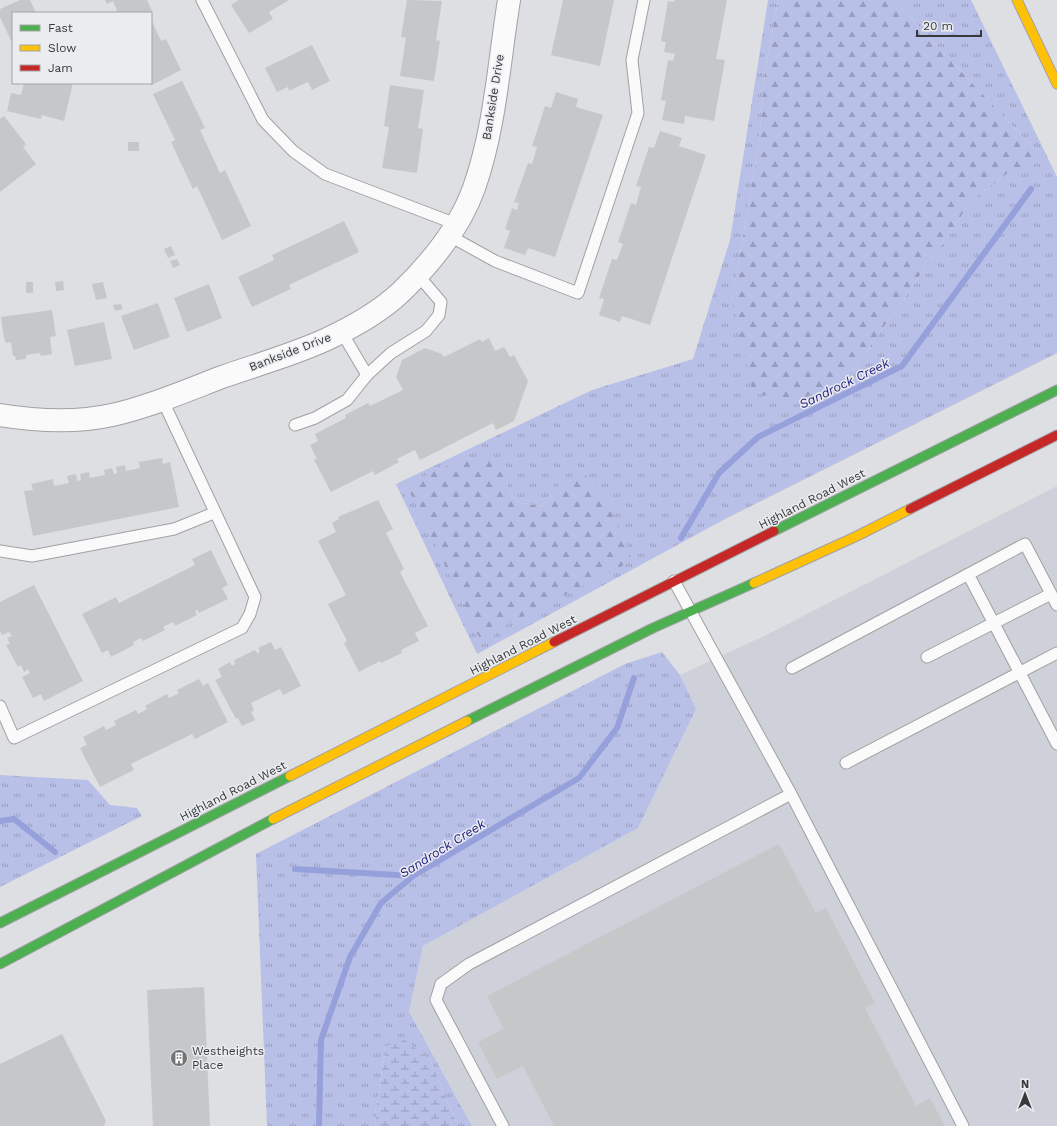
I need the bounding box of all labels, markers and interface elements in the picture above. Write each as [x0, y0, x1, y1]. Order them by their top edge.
legend [12, 12, 152, 84]
scale bar [917, 12, 981, 38]
text: 20 m [923, 19, 953, 33]
text: Fast [48, 21, 73, 35]
text: Slow [48, 41, 76, 55]
street label: Bankside Drive [479, 53, 507, 141]
text: Jam [48, 61, 73, 75]
street label: Bankside Drive [247, 330, 333, 374]
water label: Sandrock Creek [797, 355, 892, 412]
street label: Highland Road West [756, 466, 868, 532]
street label: Highland Road West [467, 612, 579, 678]
street label: Highland Road West [177, 758, 289, 824]
water label: Sandrock Creek [397, 816, 489, 881]
place label: Westheights Place [192, 1044, 264, 1072]
building icon: Westheights Place [169, 1048, 189, 1068]
north arrow [1005, 1074, 1045, 1114]
text: N [1021, 1078, 1029, 1091]

